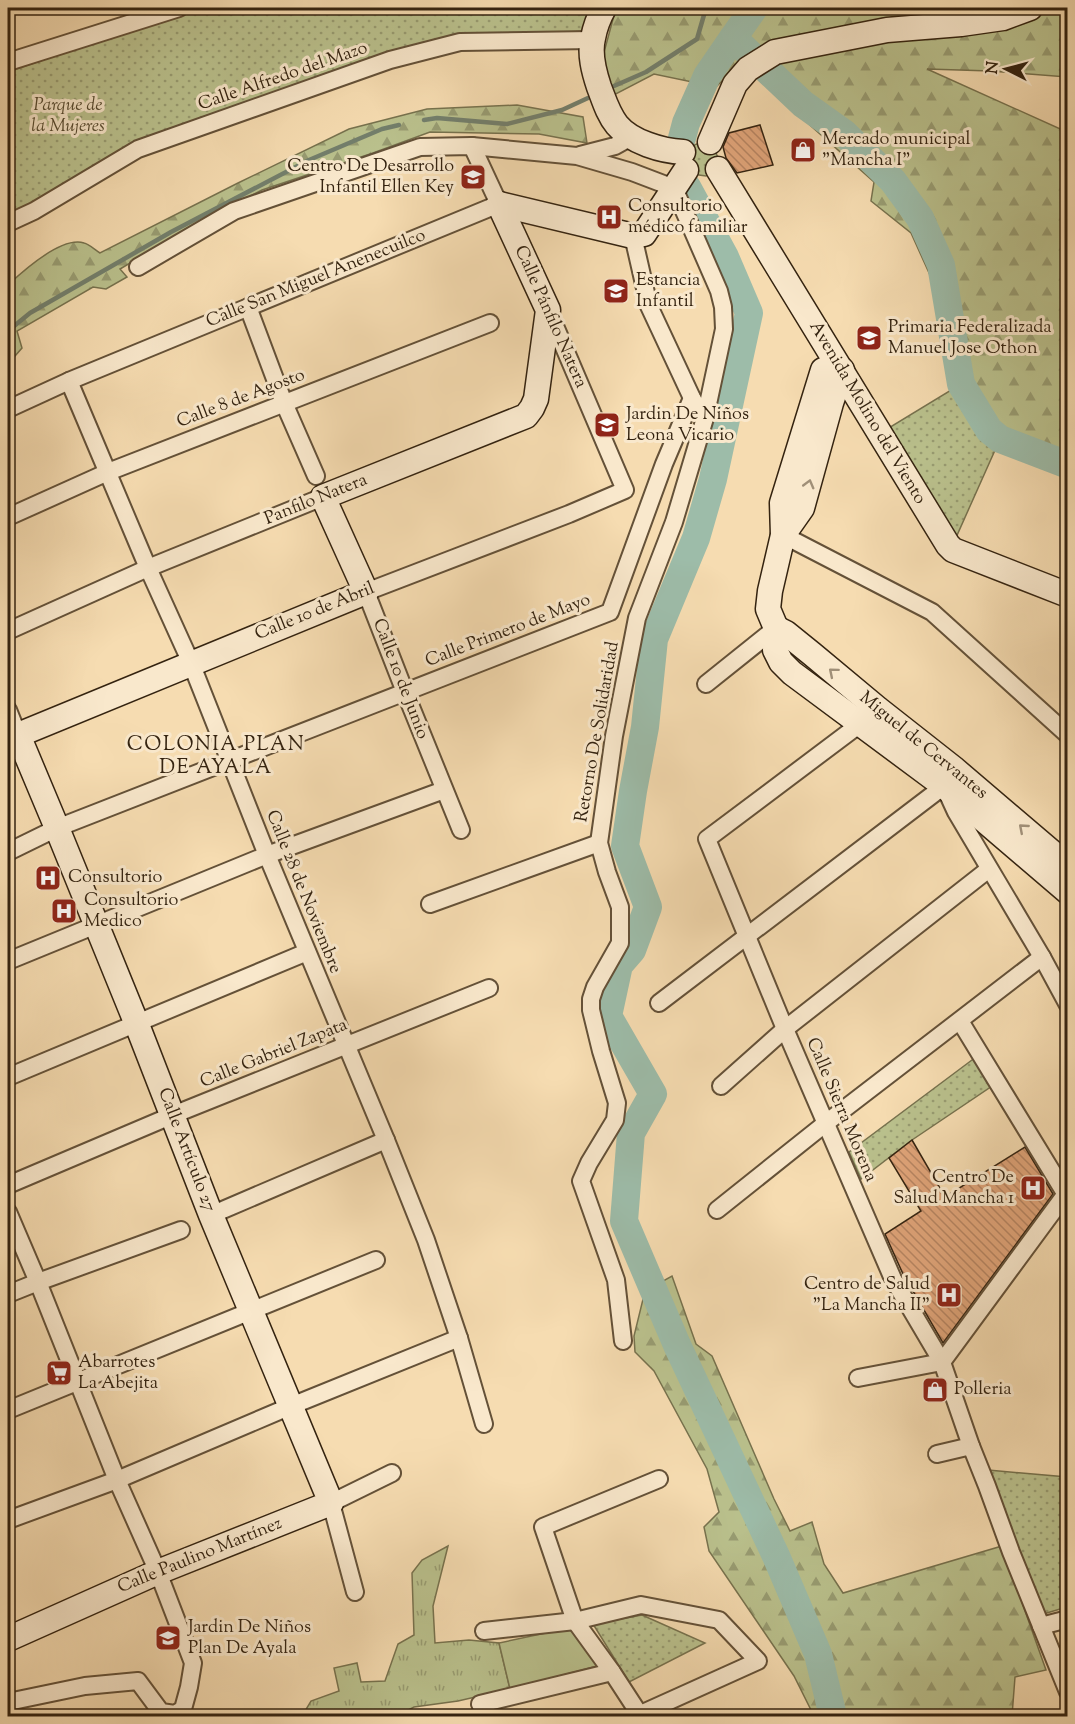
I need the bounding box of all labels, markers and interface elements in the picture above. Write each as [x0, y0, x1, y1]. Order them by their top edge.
street label: Calle Alfredo del Mazo [195, 36, 371, 118]
north arrow [976, 39, 1036, 99]
text: N [981, 60, 1006, 75]
park label: Parque de la Mujeres [31, 93, 105, 140]
place label: Mercado municipal "Mancha I" [822, 127, 970, 174]
shop icon: Mercado municipal "Mancha I" [788, 135, 818, 165]
place label: Centro De Desarrollo Infantil Ellen Key [287, 154, 454, 201]
school or university icon: Centro De Desarrollo Infantil Ellen Key [458, 162, 488, 192]
place label: Consultorio médico familiar [628, 194, 748, 241]
hospital icon: Consultorio médico familiar [594, 202, 624, 232]
street label: Calle San Miguel Anenecuilco [202, 223, 430, 335]
street label: Calle Pánfilo Natera [507, 241, 593, 393]
place label: Estancia Infantil [636, 268, 700, 315]
school or university icon: Estancia Infantil [601, 276, 631, 306]
place label: Primaria Federalizada Manuel Jose Othon [888, 315, 1052, 362]
street label: Avenida Molino del Viento [802, 316, 932, 510]
school or university icon: Primaria Federalizada Manuel Jose Othon [854, 323, 884, 353]
street label: Calle 8 de Agosto [173, 363, 309, 435]
place label: Jardin De Niños Leona Vicario [625, 402, 749, 449]
school or university icon: Jardin De Niños Leona Vicario [592, 410, 622, 440]
street label: Panfilo Natera [261, 468, 371, 532]
one-way arrow [801, 479, 814, 489]
street label: Calle 10 de Abril [251, 576, 379, 648]
street label: Calle Primero de Mayo [422, 587, 595, 675]
street label: Calle 10 de Junio [365, 615, 435, 743]
street label: Retorno De Solidaridad [569, 640, 627, 824]
one-way arrow [829, 668, 840, 679]
street label: Miguel de Cervantes [853, 686, 993, 806]
district label: COLONIA PLAN DE AYALA [127, 731, 305, 783]
street label: Calle 28 de Noviembre [258, 806, 348, 978]
one-way arrow [1019, 824, 1030, 835]
hospital icon: Consultorio [33, 863, 63, 893]
place label: Consultorio [68, 865, 163, 891]
place label: Consultorio Medico [84, 888, 179, 935]
hospital icon: Consultorio Medico [49, 896, 79, 926]
street label: Calle Gabriel Zapata [196, 1013, 352, 1095]
street label: Calle Sierra Morena [799, 1034, 883, 1186]
street label: Calle Artículo 27 [150, 1084, 222, 1216]
place label: Centro De Salud Mancha 1 [894, 1165, 1014, 1212]
hospital icon: Centro De Salud Mancha 1 [1018, 1173, 1048, 1203]
place label: Centro de Salud "La Mancha II" [804, 1272, 930, 1319]
hospital icon: Centro de Salud "La Mancha II" [934, 1280, 964, 1310]
place label: Abarrotes La Abejita [78, 1350, 158, 1397]
supermarket icon: Abarrotes La Abejita [44, 1358, 74, 1388]
shop icon: Polleria [920, 1375, 950, 1405]
place label: Polleria [954, 1377, 1012, 1403]
street label: Calle Paulino Martínez [114, 1511, 286, 1601]
place label: Jardin De Niños Plan De Ayala [187, 1615, 311, 1662]
school or university icon: Jardin De Niños Plan De Ayala [153, 1623, 183, 1653]

